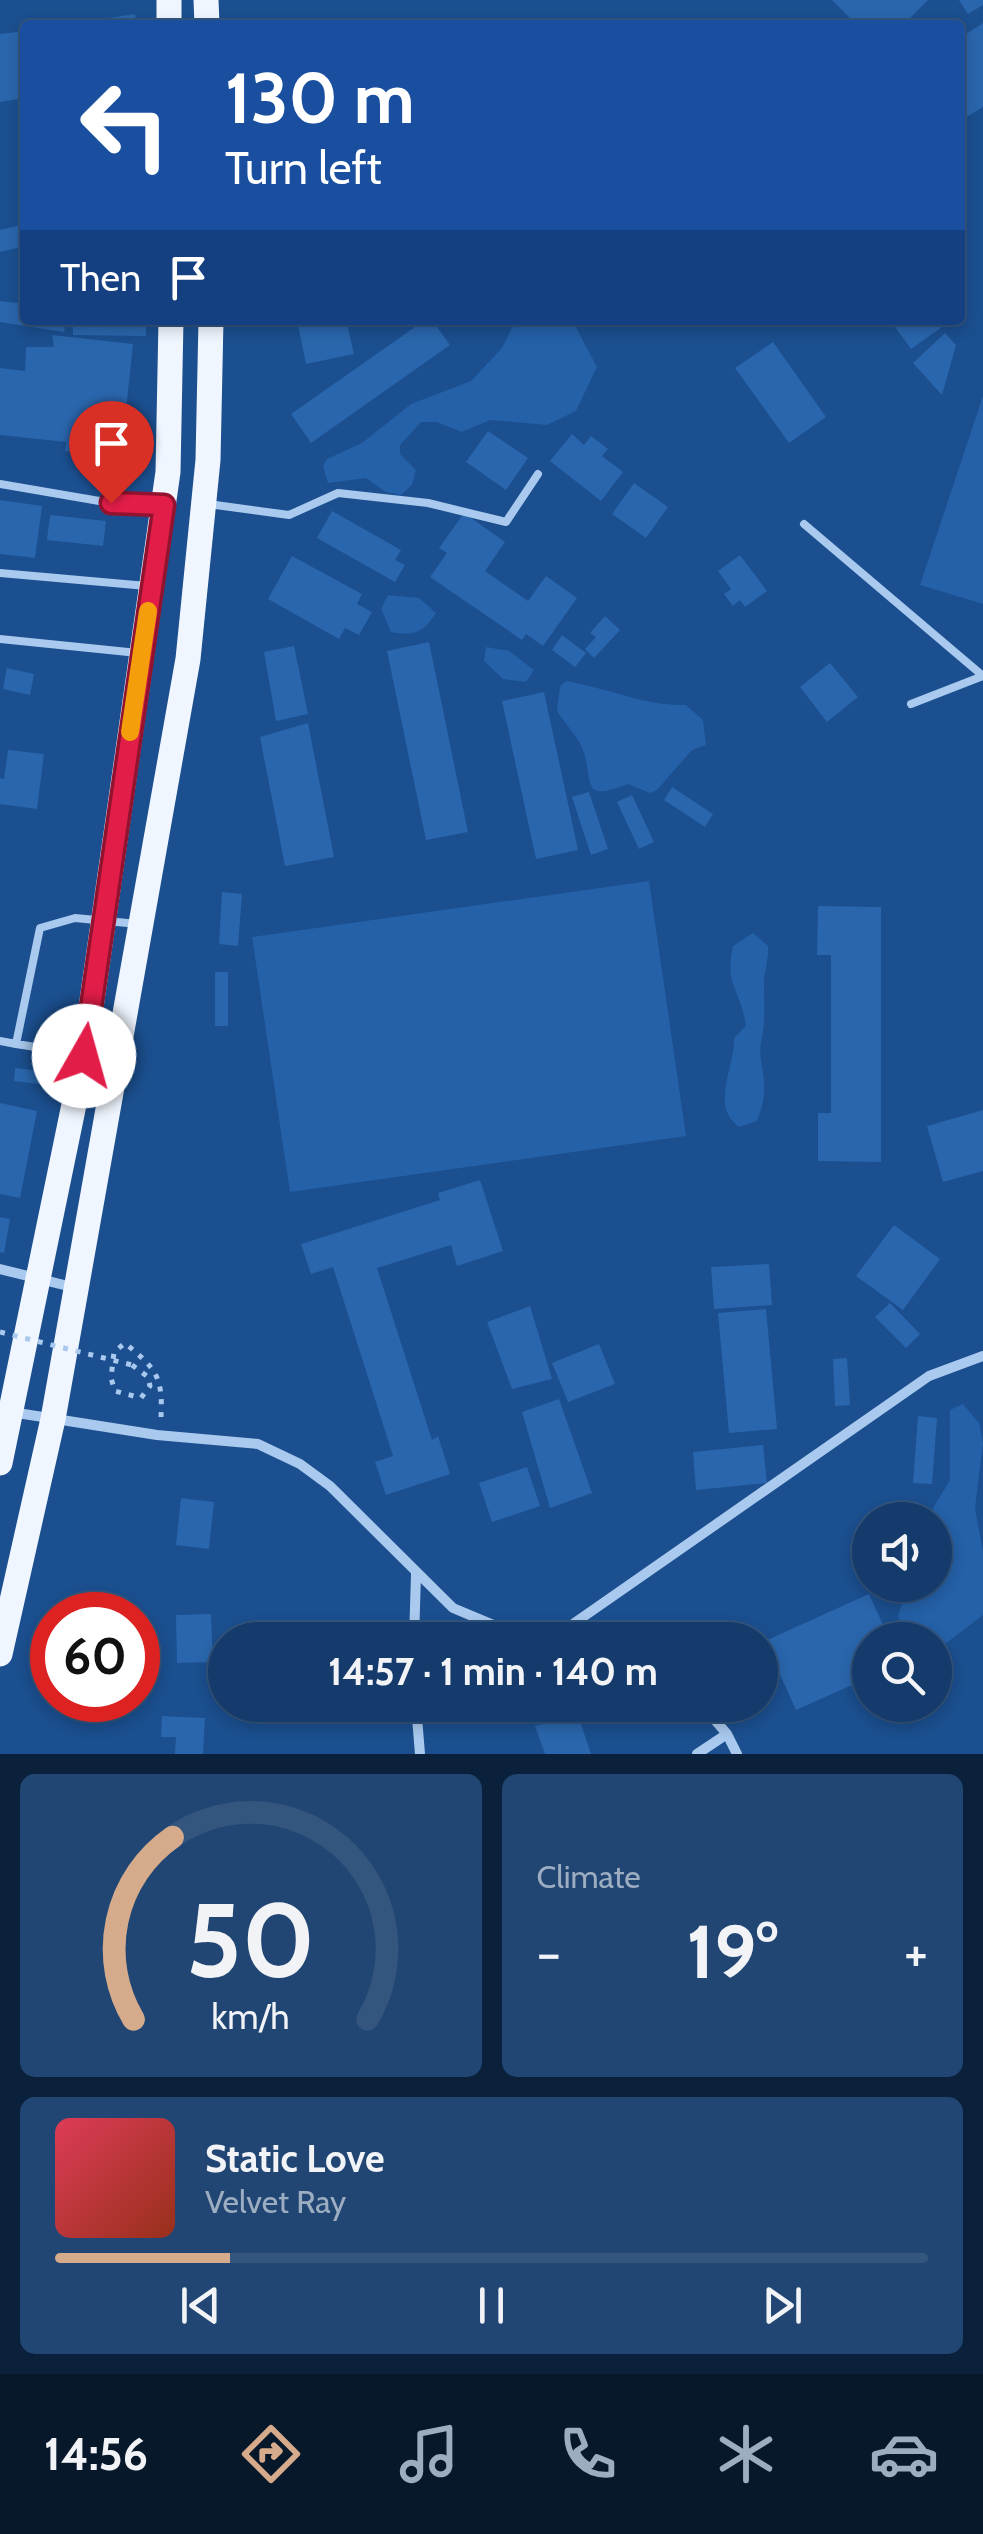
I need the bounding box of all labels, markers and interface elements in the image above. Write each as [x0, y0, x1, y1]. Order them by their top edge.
text: 130 m [225, 55, 415, 141]
icon: left [60, 60, 190, 190]
text: Turn left [225, 141, 382, 195]
icon: arrive [161, 250, 216, 305]
text: Then [60, 254, 141, 301]
pin [69, 401, 154, 504]
icon: arrive [84, 416, 139, 471]
position arrow [32, 1004, 136, 1108]
map controls [852, 1502, 952, 1722]
button: sound [852, 1502, 952, 1602]
speed limit sign: 60 [30, 1592, 160, 1722]
button: search [852, 1622, 952, 1722]
text: 14:57 · 1 min · 140 m [328, 1648, 658, 1695]
text: Climate [537, 1857, 641, 1896]
text: 50 [186, 1877, 315, 2003]
text: 19° [687, 1906, 778, 1997]
text: − [537, 1919, 561, 1986]
text: + [904, 1919, 928, 1986]
text: km/h [212, 1995, 290, 2038]
text: Static Love [205, 2135, 384, 2182]
text: Velvet Ray [205, 2182, 346, 2221]
icon: previous [173, 2278, 228, 2333]
icon: pause [464, 2278, 519, 2333]
icon: next [755, 2278, 810, 2333]
icon: directions [236, 2419, 306, 2489]
icon: music [394, 2419, 464, 2489]
icon: phone [553, 2419, 623, 2489]
icon: climate [711, 2419, 781, 2489]
icon: car [869, 2419, 939, 2489]
text: 14:56 [44, 2427, 148, 2481]

